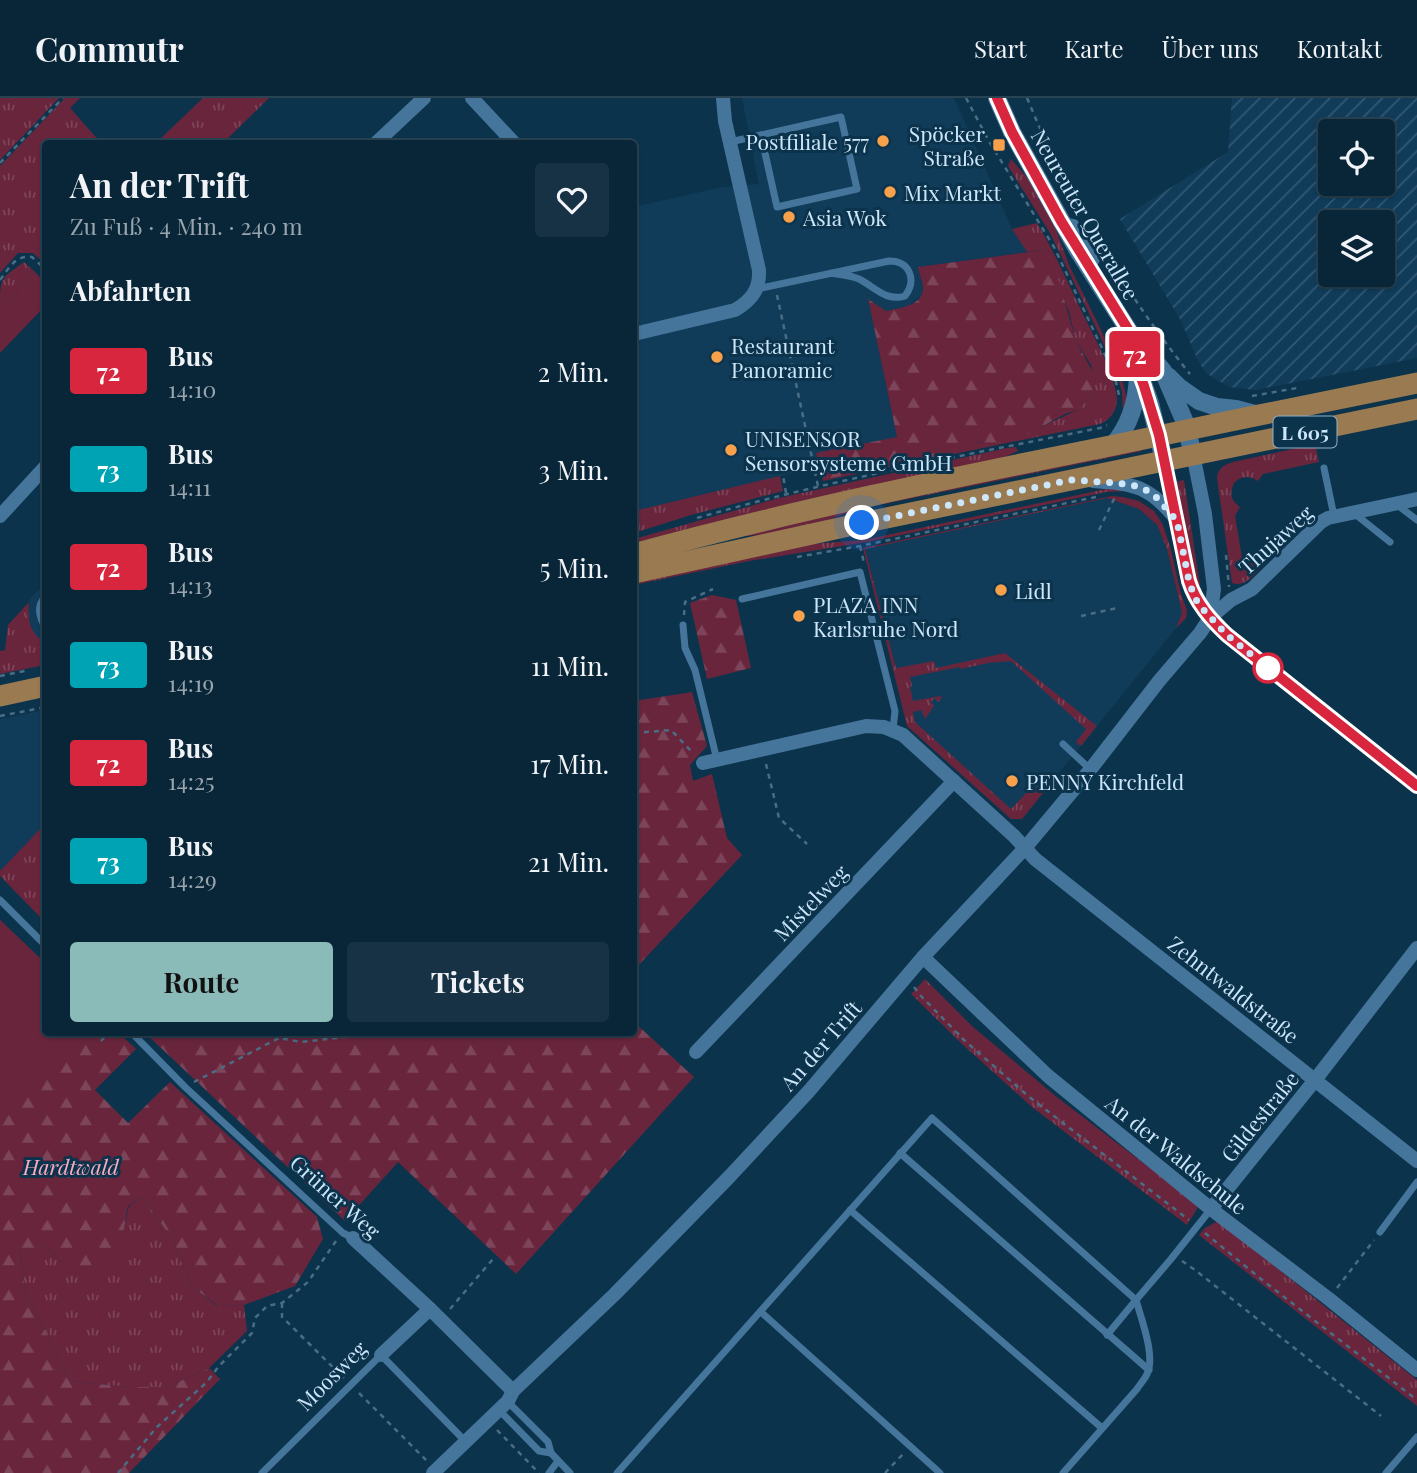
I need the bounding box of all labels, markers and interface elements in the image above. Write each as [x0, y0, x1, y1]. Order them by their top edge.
text: Commutr [35, 26, 184, 70]
text: Start [974, 32, 1027, 64]
text: Karte [1065, 32, 1124, 64]
text: Über uns [1162, 32, 1259, 64]
text: Kontakt [1297, 32, 1382, 64]
place label: Spöcker Straße [909, 119, 986, 171]
map controls [1318, 119, 1395, 287]
button: locate [1318, 119, 1395, 196]
street label: Neureuter Querallee [1026, 124, 1146, 304]
place label: Postfiliale 577 [746, 127, 869, 155]
marker: Postfiliale 577 [875, 133, 891, 149]
marker: Spöcker Straße [991, 137, 1007, 153]
text: An der Trift [70, 162, 249, 206]
button: heart [535, 163, 609, 237]
place label: Mix Markt [904, 178, 1001, 206]
marker: Mix Markt [882, 184, 898, 200]
place label: Asia Wok [802, 203, 887, 231]
marker: Asia Wok [781, 209, 797, 225]
text: Zu Fuß · 4 Min. · 240 m [70, 210, 303, 241]
button: layers [1318, 210, 1395, 287]
text: Abfahrten [70, 273, 191, 308]
place label: Restaurant Panoramic [731, 331, 835, 383]
line badge: 72 [1104, 331, 1166, 377]
text: Bus [168, 338, 213, 373]
text: 72 [1123, 338, 1147, 370]
marker: Restaurant Panoramic [709, 349, 725, 365]
text: 2 Min. [538, 354, 609, 389]
text: 72 [97, 355, 120, 387]
text: 14:10 [168, 373, 216, 404]
road number: L 605 [1274, 416, 1336, 448]
place label: UNISENSOR Sensorsysteme GmbH [745, 424, 952, 476]
text: Bus [168, 436, 213, 471]
marker: UNISENSOR Sensorsysteme GmbH [723, 442, 739, 458]
text: 3 Min. [538, 452, 609, 487]
text: 73 [97, 453, 120, 485]
text: 14:11 [168, 471, 211, 502]
street label: Thujaweg [1232, 498, 1318, 580]
your location [844, 505, 879, 540]
text: Bus [168, 534, 213, 569]
text: 5 Min. [540, 550, 609, 585]
text: 72 [97, 551, 120, 583]
text: 14:13 [168, 569, 212, 600]
place label: Lidl [1015, 576, 1052, 604]
marker: Lidl [993, 582, 1009, 598]
place label: PLAZA INN Karlsruhe Nord [813, 590, 958, 642]
marker: PLAZA INN Karlsruhe Nord [791, 608, 807, 624]
text: Bus [168, 632, 213, 667]
text: 11 Min. [531, 648, 609, 683]
text: 73 [97, 649, 120, 681]
unlabelled marker [1253, 653, 1283, 683]
text: 14:19 [168, 667, 214, 698]
text: Bus [168, 730, 213, 765]
text: 17 Min. [530, 746, 609, 781]
text: 72 [97, 747, 120, 779]
text: 14:25 [168, 765, 215, 796]
place label: PENNY Kirchfeld [1026, 767, 1184, 795]
marker: PENNY Kirchfeld [1004, 773, 1020, 789]
text: Bus [168, 828, 213, 863]
text: 21 Min. [528, 844, 609, 879]
text: 73 [97, 845, 120, 877]
street label: Mistelweg [767, 858, 853, 946]
text: 14:29 [168, 863, 217, 894]
street label: Zehntwaldstraße [1163, 929, 1305, 1049]
button: Route [70, 942, 333, 1022]
button: Tickets [347, 942, 609, 1022]
street label: An der Trift [773, 994, 867, 1097]
street label: Gildestraße [1214, 1065, 1304, 1167]
street label: An der Waldschule [1100, 1088, 1254, 1220]
street label: Grüner Weg [285, 1148, 387, 1244]
park label: Hardtwald [22, 1152, 120, 1180]
street label: Moosweg [290, 1334, 372, 1416]

